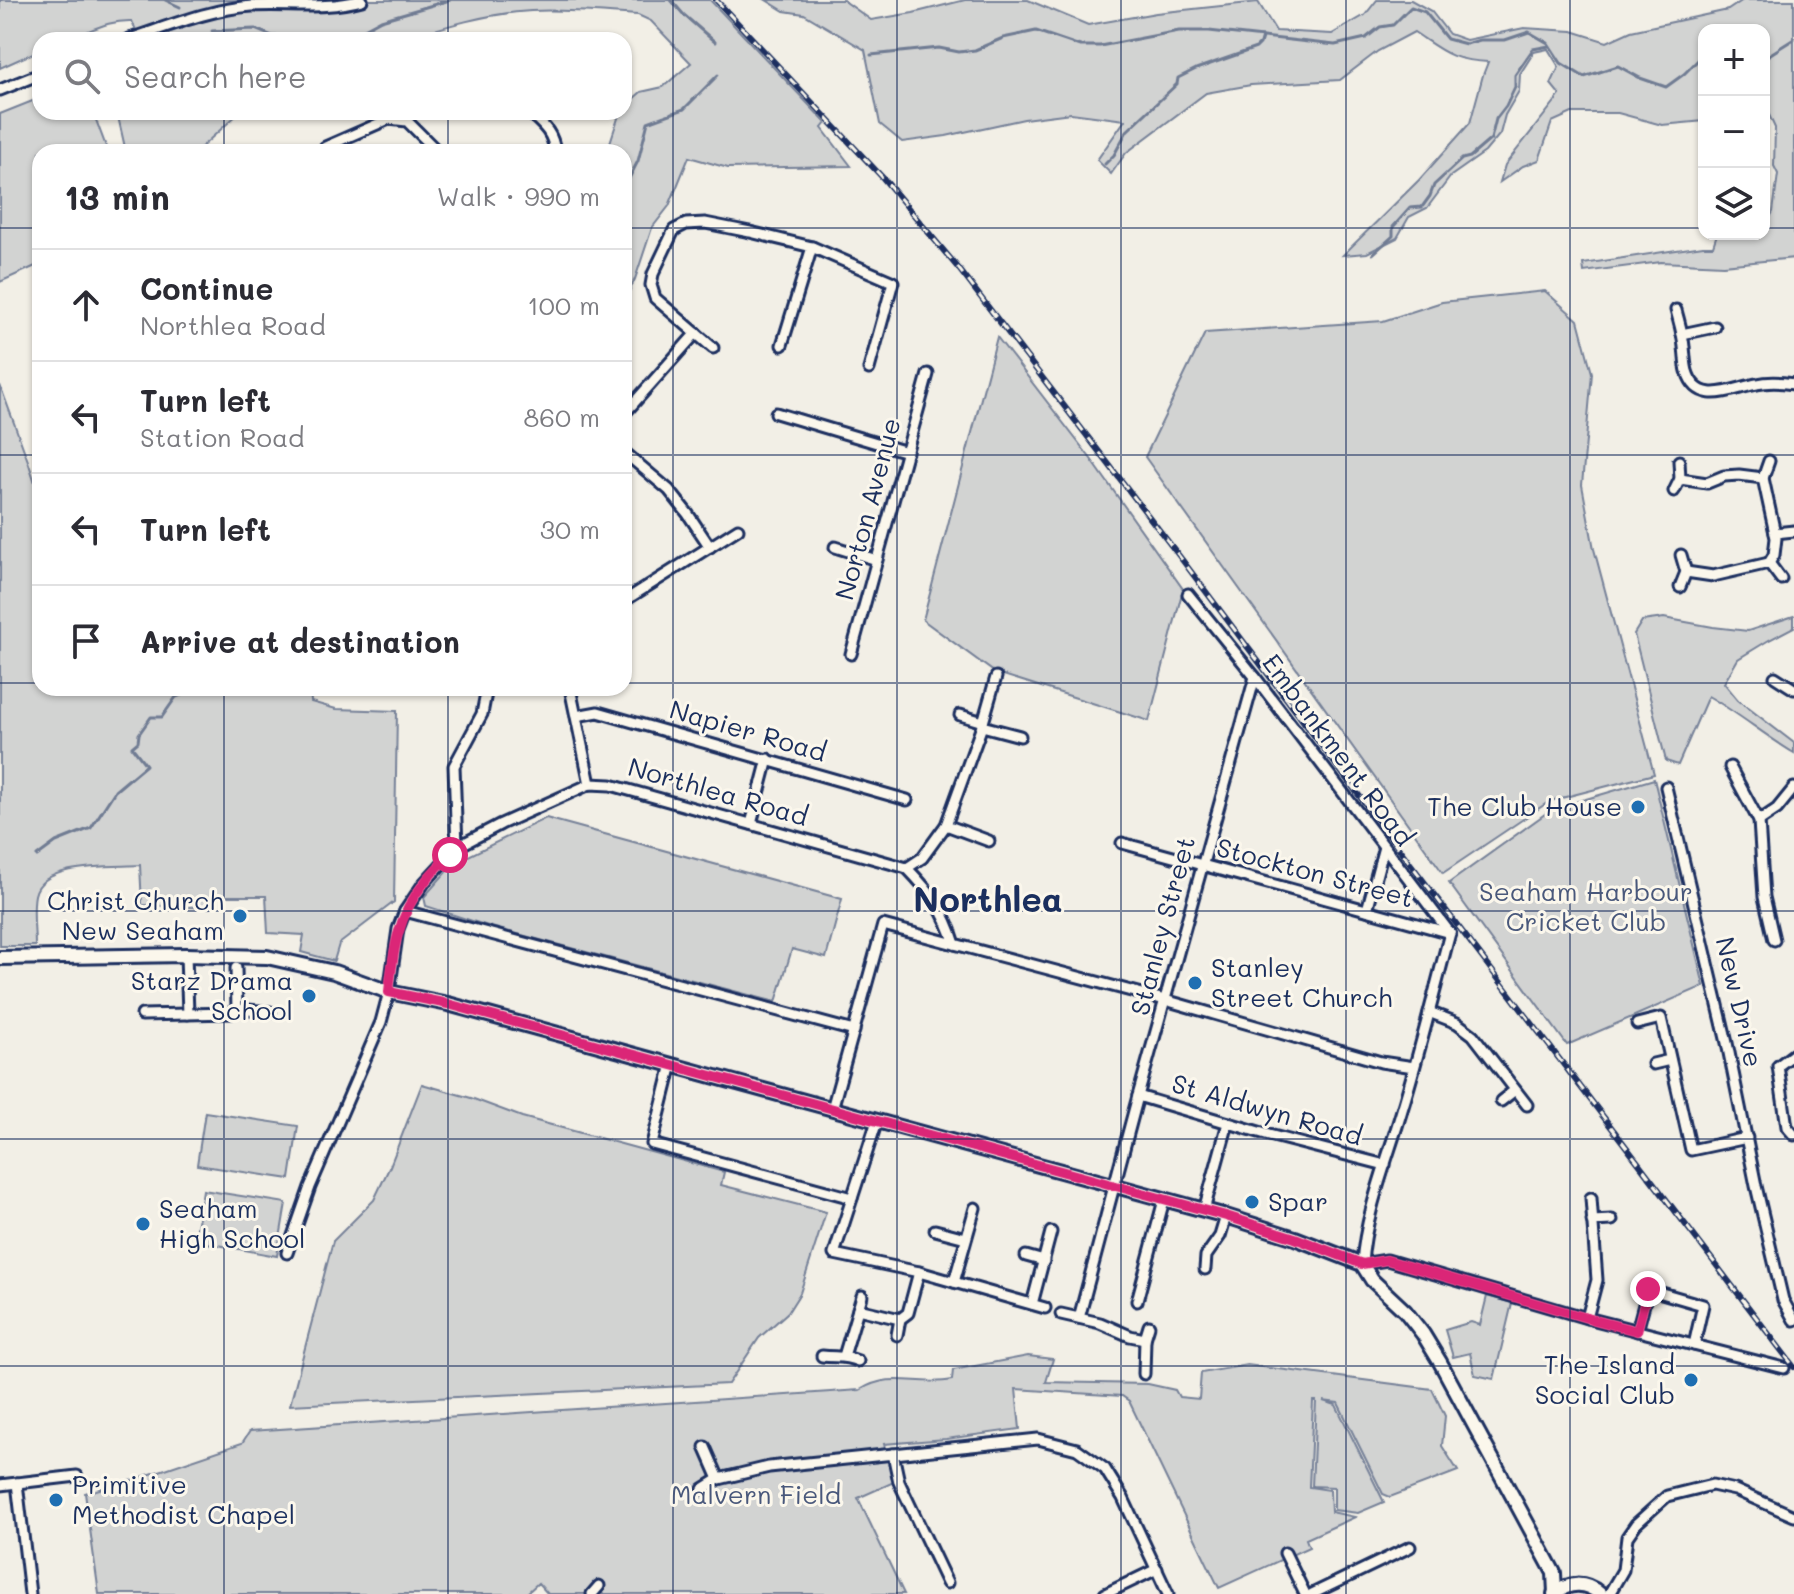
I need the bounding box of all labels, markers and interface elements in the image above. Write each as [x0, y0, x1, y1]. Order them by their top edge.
map controls [1698, 24, 1770, 240]
button: + [1698, 24, 1770, 96]
search box [32, 32, 632, 120]
icon: search [60, 54, 104, 98]
text: Search here [124, 56, 307, 96]
button: − [1698, 96, 1770, 168]
button: layers [1698, 168, 1770, 240]
text: 13 min [64, 174, 170, 219]
text: Walk · 990 m [437, 179, 600, 213]
text: Continue [140, 268, 273, 308]
icon: ahead [64, 283, 108, 327]
text: 100 m [527, 288, 600, 322]
text: Northlea Road [140, 308, 326, 342]
text: Turn left [140, 380, 271, 420]
icon: left [64, 395, 108, 439]
text: 860 m [523, 400, 600, 434]
street label: Norton Avenue [826, 414, 908, 604]
text: Station Road [140, 420, 305, 454]
icon: left [64, 507, 108, 551]
text: Turn left [140, 509, 271, 549]
text: 30 m [540, 512, 600, 546]
icon: arrive [64, 619, 108, 663]
text: Arrive at destination [140, 621, 460, 661]
street label: Embankment Road [1255, 646, 1422, 852]
street label: Napier Road [666, 691, 831, 769]
street label: Northlea Road [624, 749, 812, 833]
place label: The Club House [1427, 789, 1622, 823]
marker: The Club House [1629, 798, 1647, 816]
street label: Stockton Street [1213, 829, 1418, 915]
street label: Stanley Street [1122, 832, 1202, 1019]
route start [432, 837, 468, 873]
park label: Seaham Harbour Cricket Club [1479, 874, 1693, 938]
district label: Northlea [913, 876, 1063, 921]
place label: Christ Church New Seaham [47, 883, 224, 947]
marker: Christ Church New Seaham [231, 907, 249, 925]
street label: New Drive [1709, 933, 1771, 1070]
place label: Stanley Street Church [1211, 950, 1393, 1014]
place label: Starz Drama School [131, 963, 293, 1027]
marker: Stanley Street Church [1186, 974, 1204, 992]
marker: Starz Drama School [300, 987, 318, 1005]
street label: St Aldwyn Road [1168, 1066, 1366, 1152]
place label: Spar [1268, 1184, 1328, 1218]
place label: Seaham High School [159, 1191, 306, 1255]
marker: Spar [1243, 1193, 1261, 1211]
marker: Seaham High School [134, 1215, 152, 1233]
route end [1630, 1271, 1666, 1307]
place label: The Island Social Club [1535, 1347, 1675, 1411]
marker: The Island Social Club [1682, 1371, 1700, 1389]
place label: Primitive Methodist Chapel [72, 1467, 295, 1531]
park label: Malvern Field [671, 1477, 841, 1511]
marker: Primitive Methodist Chapel [47, 1491, 65, 1509]

